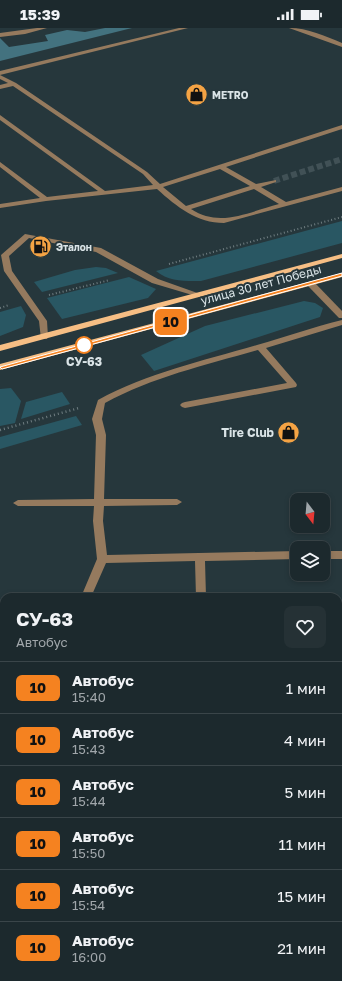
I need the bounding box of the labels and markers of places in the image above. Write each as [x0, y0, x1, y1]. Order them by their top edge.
shop icon: METRO [183, 82, 209, 108]
place label: METRO [212, 89, 249, 101]
fuel station icon: Эталон [27, 234, 53, 260]
place label: Эталон [56, 241, 92, 253]
marker: СУ-63 [75, 336, 93, 354]
place label: СУ-63 [66, 354, 102, 369]
shop icon: Tire Club [276, 420, 302, 446]
place label: Tire Club [221, 425, 275, 440]

